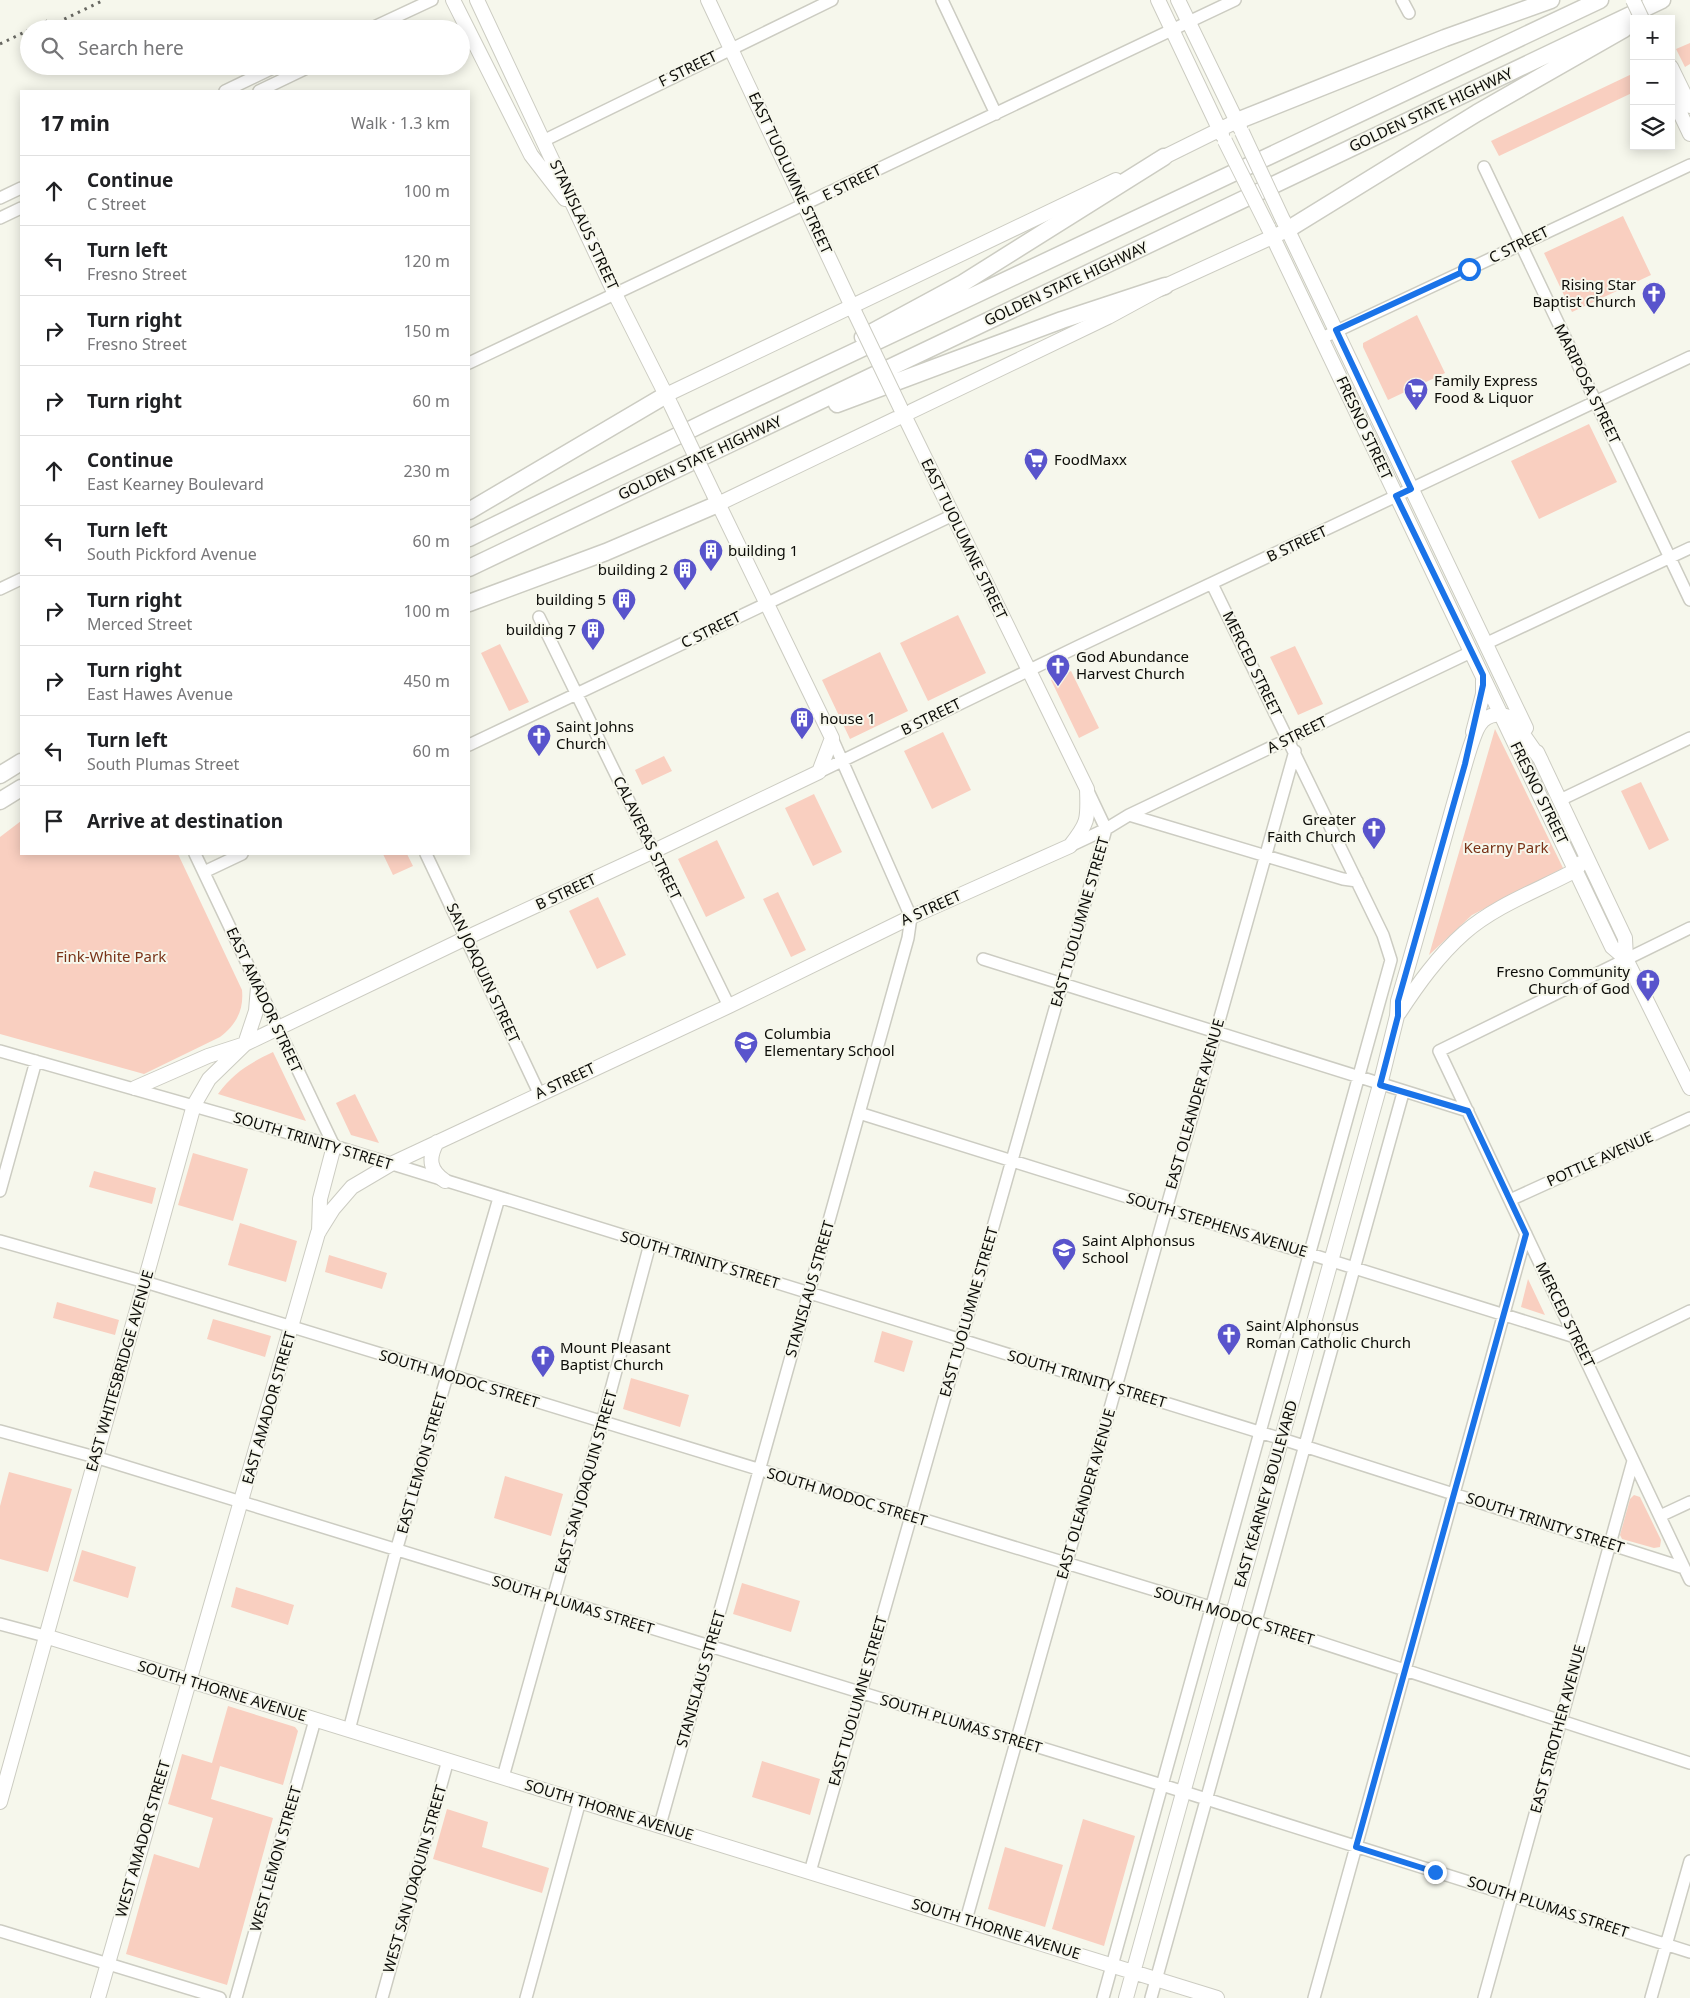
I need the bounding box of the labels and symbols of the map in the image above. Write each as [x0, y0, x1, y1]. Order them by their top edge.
street label: F STREET [655, 45, 721, 91]
street label: GOLDEN STATE HIGHWAY [1345, 62, 1516, 156]
street label: EAST TUOLUMNE STREET [745, 88, 837, 257]
street label: STANISLAUS STREET [546, 156, 624, 293]
street label: E STREET [819, 159, 885, 205]
street label: C STREET [1485, 221, 1552, 267]
street label: GOLDEN STATE HIGHWAY [980, 236, 1151, 330]
route start [1458, 258, 1481, 281]
place label: Rising Star Baptist Church [1532, 274, 1636, 311]
church icon: Rising Star Baptist Church [1641, 281, 1667, 315]
street label: MARIPOSA STREET [1550, 320, 1626, 447]
place label: Family Express Food & Liquor [1434, 370, 1538, 407]
street label: FRESNO STREET [1332, 373, 1398, 483]
supermarket icon: Family Express Food & Liquor [1403, 377, 1429, 411]
street label: GOLDEN STATE HIGHWAY [614, 410, 785, 504]
supermarket icon: FoodMaxx [1023, 447, 1049, 481]
place label: FoodMaxx [1054, 449, 1127, 469]
street label: EAST TUOLUMNE STREET [917, 455, 1013, 623]
street label: B STREET [1263, 520, 1331, 566]
building icon: building 1 [698, 538, 724, 572]
place label: building 1 [728, 540, 798, 560]
building icon: building 2 [672, 557, 698, 591]
place label: building 2 [598, 559, 668, 579]
building icon: building 5 [611, 587, 637, 621]
place label: building 5 [536, 589, 606, 609]
street label: C STREET [677, 606, 744, 652]
street label: MERCED STREET [1219, 608, 1287, 720]
building icon: building 7 [580, 617, 606, 651]
place label: building 7 [506, 619, 576, 639]
place label: God Abundance Harvest Church [1076, 646, 1189, 683]
church icon: God Abundance Harvest Church [1045, 653, 1071, 687]
street label: B STREET [897, 693, 965, 739]
building icon: house 1 [789, 706, 815, 740]
place label: house 1 [820, 708, 876, 728]
street label: A STREET [1263, 711, 1330, 757]
place label: Saint Johns Church [556, 716, 634, 753]
church icon: Saint Johns Church [526, 723, 552, 757]
street label: FRESNO STREET [1506, 738, 1574, 848]
street label: CALAVERAS STREET [609, 772, 687, 903]
place label: Greater Faith Church [1267, 809, 1356, 846]
church icon: Greater Faith Church [1361, 816, 1387, 850]
street label: EAST TUOLUMNE STREET [1045, 834, 1113, 1009]
park label: Kearny Park [1464, 837, 1548, 857]
street label: B STREET [532, 868, 600, 914]
street label: A STREET [897, 885, 965, 929]
street label: SAN JOAQUIN STREET [443, 900, 525, 1046]
street label: EAST AMADOR STREET [222, 924, 308, 1076]
park label: Fink-White Park [56, 946, 166, 966]
place label: Fresno Community Church of God [1496, 961, 1630, 998]
church icon: Fresno Community Church of God [1635, 968, 1661, 1002]
street label: EAST OLEANDER AVENUE [1160, 1016, 1228, 1191]
place label: Columbia Elementary School [764, 1023, 895, 1060]
school or university icon: Columbia Elementary School [733, 1030, 759, 1064]
street label: A STREET [531, 1057, 599, 1103]
street label: SOUTH TRINITY STREET [231, 1106, 396, 1174]
street label: POTTLE AVENUE [1543, 1126, 1656, 1190]
street label: SOUTH STEPHENS AVENUE [1124, 1187, 1310, 1261]
street label: STANISLAUS STREET [780, 1217, 838, 1359]
street label: EAST TUOLUMNE STREET [934, 1224, 1002, 1399]
street label: SOUTH TRINITY STREET [618, 1225, 783, 1293]
place label: Saint Alphonsus School [1082, 1230, 1195, 1267]
school or university icon: Saint Alphonsus School [1051, 1237, 1077, 1271]
street label: MERCED STREET [1532, 1259, 1600, 1371]
street label: EAST WHITESBRIDGE AVENUE [81, 1268, 157, 1474]
place label: Saint Alphonsus Roman Catholic Church [1246, 1315, 1411, 1352]
church icon: Saint Alphonsus Roman Catholic Church [1216, 1322, 1242, 1356]
street label: EAST AMADOR STREET [237, 1328, 300, 1486]
place label: Mount Pleasant Baptist Church [560, 1337, 671, 1374]
street label: SOUTH MODOC STREET [377, 1344, 542, 1412]
church icon: Mount Pleasant Baptist Church [530, 1344, 556, 1378]
street label: SOUTH TRINITY STREET [1005, 1344, 1170, 1412]
street label: EAST SAN JOAQUIN STREET [549, 1387, 621, 1576]
street label: EAST LEMON STREET [391, 1389, 451, 1536]
street label: EAST KEARNEY BOULEVARD [1229, 1398, 1301, 1590]
street label: EAST OLEANDER AVENUE [1051, 1406, 1119, 1581]
street label: SOUTH MODOC STREET [765, 1462, 930, 1530]
street label: SOUTH TRINITY STREET [1464, 1487, 1628, 1557]
street label: SOUTH PLUMAS STREET [490, 1570, 657, 1638]
street label: SOUTH MODOC STREET [1152, 1581, 1317, 1649]
street label: STANISLAUS STREET [671, 1607, 729, 1749]
street label: EAST TUOLUMNE STREET [823, 1613, 891, 1788]
street label: EAST STROTHER AVENUE [1525, 1642, 1589, 1815]
street label: SOUTH THORNE AVENUE [135, 1655, 309, 1725]
street label: SOUTH PLUMAS STREET [878, 1689, 1045, 1757]
street label: WEST AMADOR STREET [110, 1757, 174, 1920]
street label: SOUTH THORNE AVENUE [522, 1774, 696, 1844]
street label: WEST SAN JOAQUIN STREET [378, 1782, 451, 1975]
street label: WEST LEMON STREET [245, 1783, 306, 1934]
route end [1424, 1861, 1447, 1884]
street label: SOUTH PLUMAS STREET [1465, 1871, 1632, 1942]
street label: SOUTH THORNE AVENUE [909, 1893, 1083, 1963]

